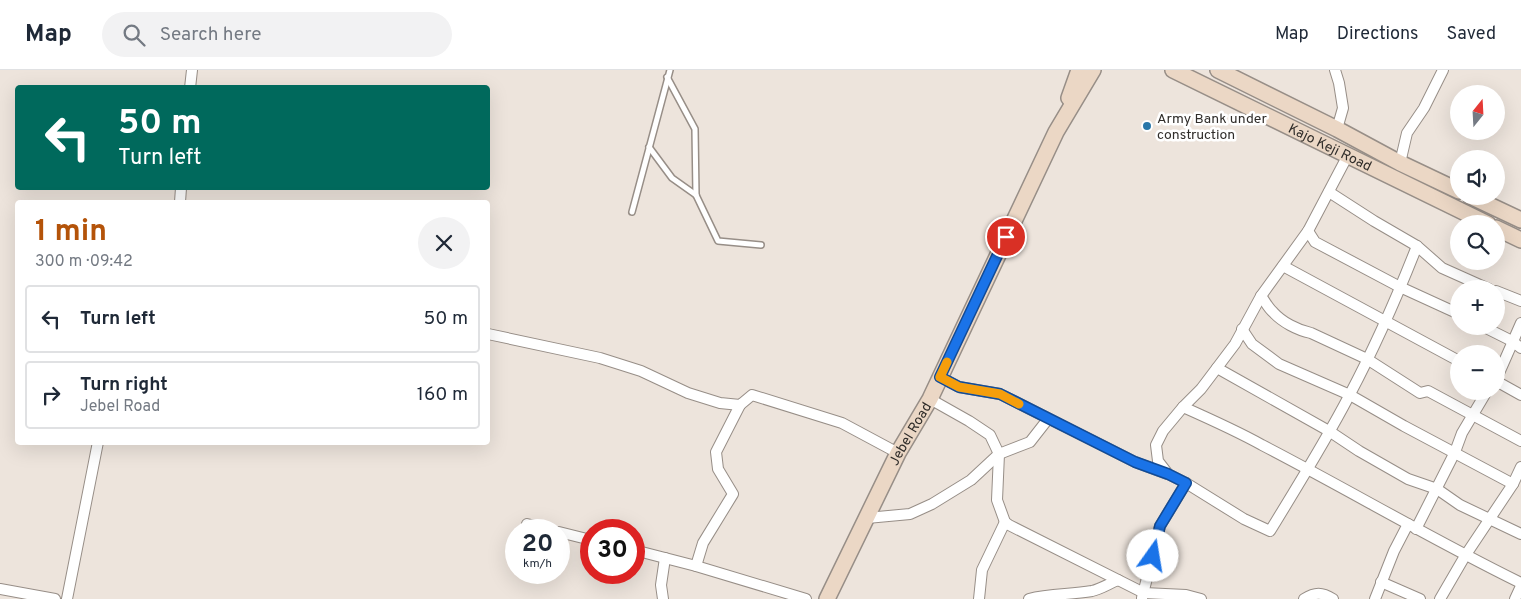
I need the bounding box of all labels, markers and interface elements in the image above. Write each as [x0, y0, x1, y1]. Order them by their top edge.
search box [102, 12, 452, 57]
text: Map [25, 20, 72, 50]
icon: search [120, 21, 148, 49]
text: Search here [160, 23, 261, 47]
text: Map [1275, 23, 1309, 46]
text: Directions [1337, 23, 1419, 46]
text: Saved [1447, 23, 1496, 46]
north arrow [1450, 85, 1505, 140]
map controls [1450, 85, 1505, 400]
text: 50 m [118, 102, 202, 146]
icon: left [35, 105, 100, 170]
place label: Army Bank under construction [1157, 111, 1267, 144]
marker: Army Bank under construction [1141, 120, 1153, 132]
street label: Kajo Keji Road [1285, 121, 1374, 176]
text: Turn left [118, 145, 201, 172]
button: sound [1450, 150, 1505, 205]
text: 1 min [35, 214, 107, 251]
button: search [1450, 215, 1505, 270]
pin [985, 216, 1027, 258]
button: close [418, 217, 470, 269]
icon: arrive [992, 223, 1020, 251]
text: 300 m · 09:42 [35, 252, 133, 272]
button: + [1450, 280, 1505, 335]
icon: left [37, 305, 65, 333]
text: Turn left [80, 307, 156, 331]
text: 50 m [423, 307, 468, 331]
button: − [1450, 345, 1505, 400]
text: Turn right [80, 373, 168, 397]
icon: right [37, 381, 65, 409]
text: 160 m [417, 383, 468, 407]
text: Jebel Road [80, 397, 160, 417]
street label: Jebel Road [886, 400, 936, 469]
speed limit sign: 30 [580, 519, 645, 584]
text: 20 [522, 529, 553, 561]
position arrow [1126, 529, 1178, 581]
text: km/h [523, 556, 552, 572]

